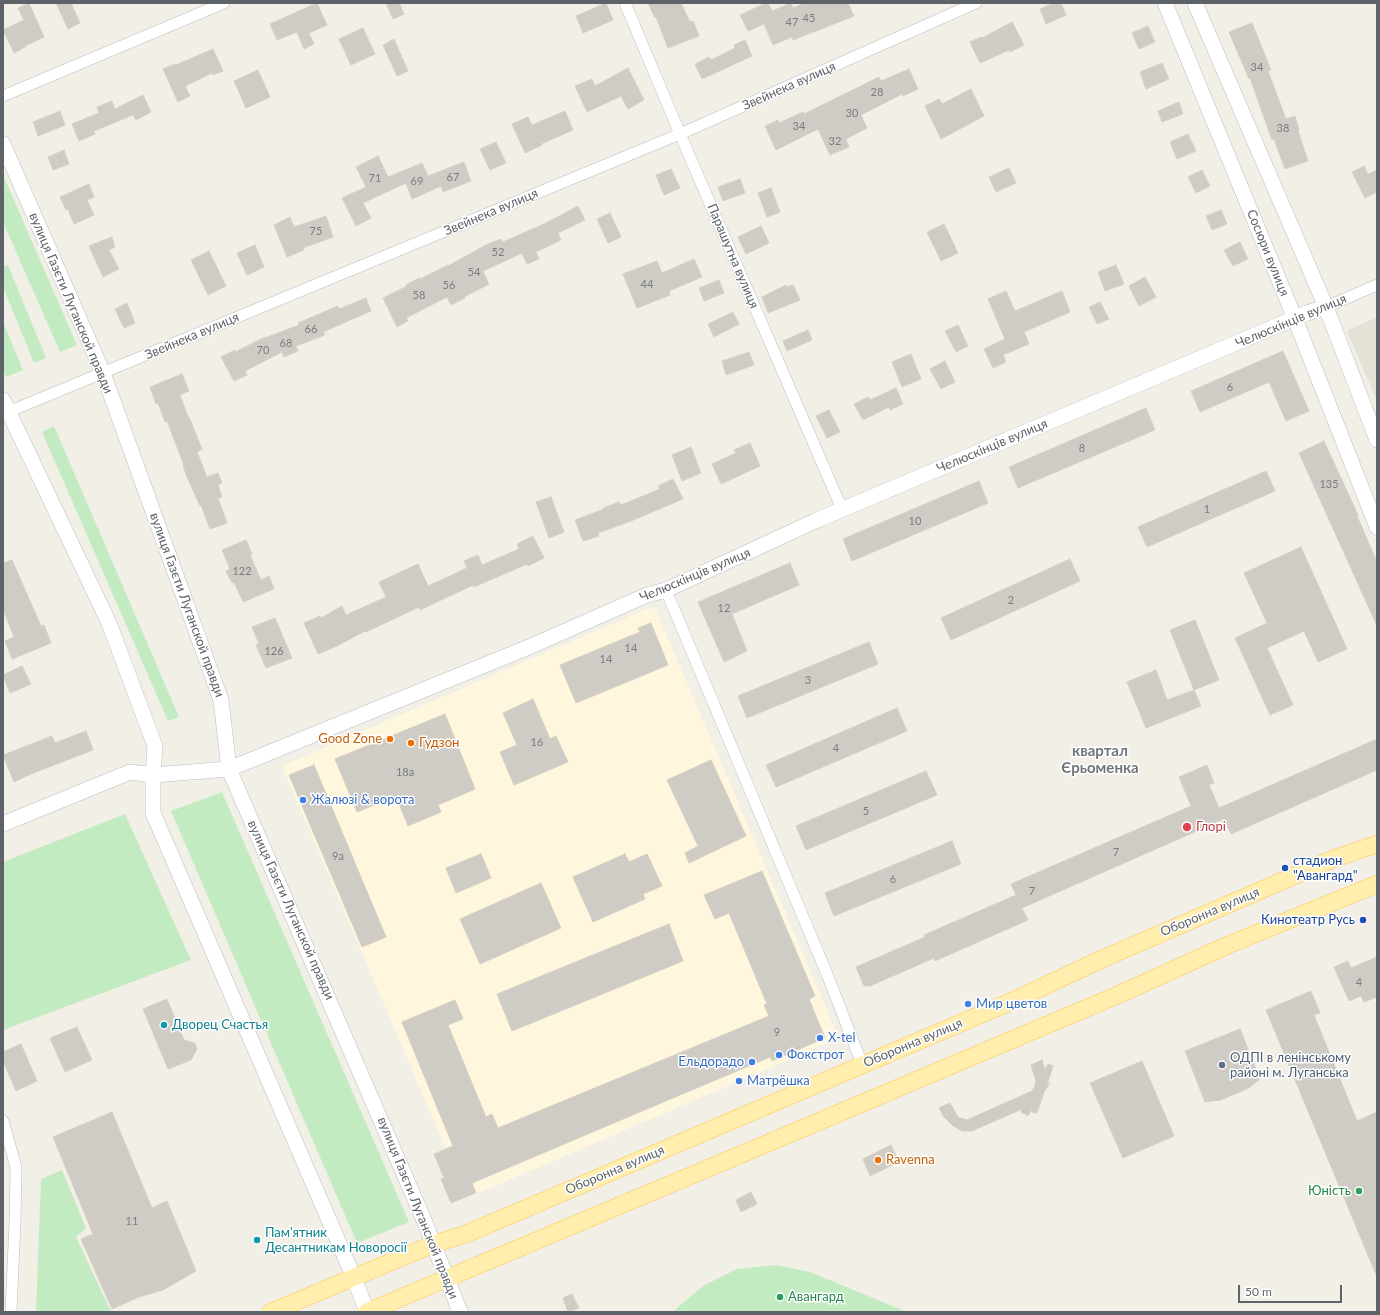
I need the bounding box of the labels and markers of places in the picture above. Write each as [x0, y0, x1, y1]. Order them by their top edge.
place label: Good Zone [318, 731, 382, 747]
marker: Good Zone [385, 734, 395, 744]
place label: Гудзон [419, 735, 459, 751]
marker: Гудзон [406, 738, 416, 748]
place label: Жалюзі & ворота [311, 792, 415, 808]
marker: Жалюзі & ворота [298, 795, 308, 805]
place label: Глорі [1196, 819, 1226, 835]
marker: Глорі [1181, 821, 1193, 833]
place label: стадион "Авангард" [1293, 853, 1358, 884]
marker: стадион "Авангард" [1280, 863, 1290, 873]
place label: Кинотеатр Русь [1261, 912, 1355, 928]
marker: Кинотеатр Русь [1358, 915, 1368, 925]
place label: Мир цветов [976, 996, 1047, 1012]
marker: Мир цветов [963, 999, 973, 1009]
place label: Дворец Счастья [172, 1017, 268, 1033]
marker: Дворец Счастья [159, 1020, 169, 1030]
place label: X-tel [828, 1030, 856, 1046]
marker: X-tel [815, 1033, 825, 1043]
place label: Фокстрот [787, 1047, 845, 1063]
marker: Фокстрот [774, 1050, 784, 1060]
place label: ОДПІ в ленінському районі м. Луганська [1230, 1050, 1351, 1081]
place label: Ельдорадо [678, 1054, 744, 1070]
marker: Ельдорадо [747, 1057, 757, 1067]
marker: ОДПІ в ленінському районі м. Луганська [1217, 1060, 1227, 1070]
place label: Матрёшка [747, 1073, 810, 1089]
marker: Матрёшка [734, 1076, 744, 1086]
place label: Ravenna [886, 1152, 935, 1168]
marker: Ravenna [873, 1155, 883, 1165]
place label: Юність [1308, 1183, 1351, 1199]
marker: Юність [1354, 1186, 1364, 1196]
place label: Пам'ятник Десантникам Новоросії [265, 1225, 407, 1256]
marker: Пам'ятник Десантникам Новоросії [252, 1235, 262, 1245]
place label: Авангард [788, 1289, 844, 1305]
marker: Авангард [775, 1292, 785, 1302]

